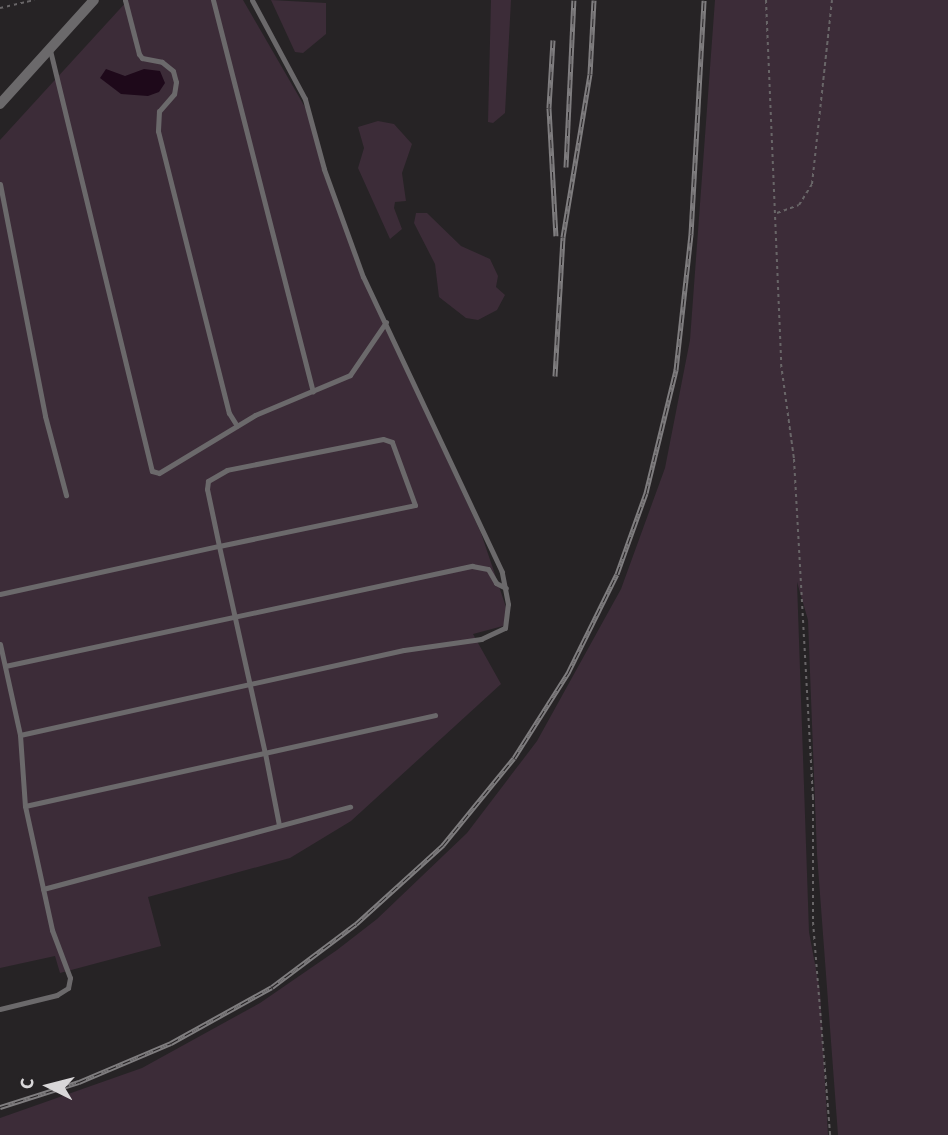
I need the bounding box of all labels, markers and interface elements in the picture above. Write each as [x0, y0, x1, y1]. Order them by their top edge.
north arrow [14, 1051, 84, 1121]
text: С [14, 1077, 42, 1091]

